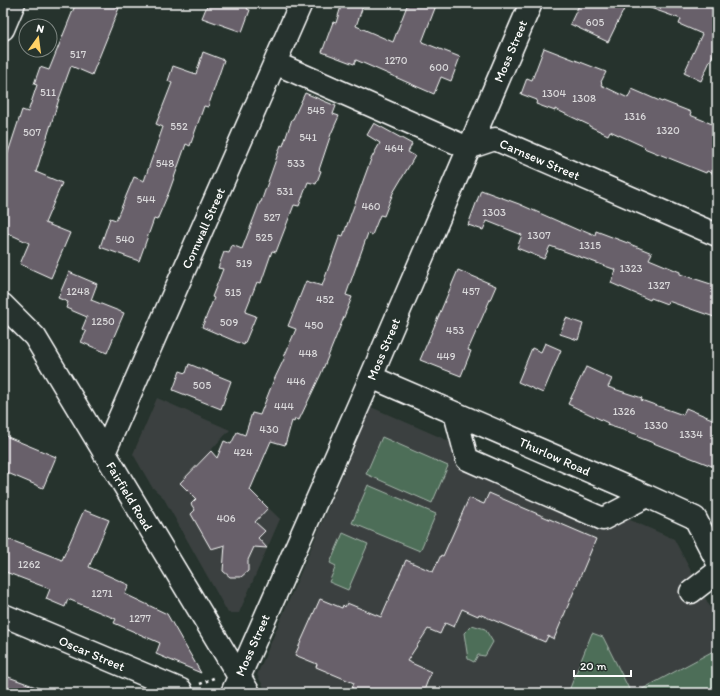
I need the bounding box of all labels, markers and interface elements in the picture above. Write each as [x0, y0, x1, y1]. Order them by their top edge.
house number: 605 [586, 16, 604, 29]
north arrow [18, 18, 58, 58]
street label: Moss Street [491, 18, 530, 84]
text: N [35, 22, 45, 36]
house number: 517 [70, 48, 87, 61]
house number: 1270 [384, 54, 408, 67]
house number: 600 [429, 61, 449, 74]
house number: 511 [40, 86, 56, 99]
house number: 1304 [542, 87, 567, 100]
house number: 1308 [572, 92, 596, 105]
house number: 545 [307, 104, 325, 117]
house number: 1316 [624, 110, 646, 123]
house number: 552 [170, 120, 188, 133]
house number: 1320 [656, 124, 680, 137]
house number: 507 [23, 126, 42, 139]
house number: 541 [299, 131, 317, 144]
street label: Carnsew Street [497, 136, 582, 183]
house number: 464 [384, 142, 404, 155]
house number: 548 [156, 157, 174, 170]
house number: 533 [287, 157, 305, 170]
street label: Cornwall Street [179, 185, 228, 271]
house number: 531 [277, 185, 293, 198]
house number: 544 [137, 193, 156, 206]
house number: 460 [361, 200, 381, 213]
house number: 1303 [482, 206, 506, 219]
house number: 527 [263, 211, 281, 224]
house number: 1307 [527, 229, 551, 242]
house number: 525 [255, 231, 273, 244]
house number: 540 [115, 233, 135, 246]
house number: 1315 [579, 239, 601, 252]
house number: 519 [236, 257, 253, 270]
house number: 1323 [620, 262, 642, 275]
house number: 1327 [648, 279, 671, 292]
house number: 1248 [66, 285, 90, 298]
house number: 457 [462, 285, 480, 298]
house number: 515 [225, 286, 242, 299]
house number: 452 [316, 293, 334, 306]
house number: 1250 [91, 315, 115, 328]
house number: 509 [220, 316, 238, 329]
street label: Moss Street [364, 316, 403, 382]
house number: 450 [304, 319, 324, 332]
house number: 453 [446, 324, 464, 337]
house number: 448 [298, 347, 318, 360]
house number: 449 [437, 350, 456, 363]
house number: 446 [286, 375, 306, 388]
house number: 505 [193, 379, 211, 392]
house number: 444 [274, 400, 294, 413]
house number: 1326 [613, 405, 636, 418]
house number: 1330 [644, 419, 668, 432]
house number: 430 [259, 423, 279, 436]
house number: 1334 [679, 428, 703, 441]
street label: Thurlow Road [517, 434, 593, 479]
house number: 424 [233, 446, 253, 459]
street label: Fairfield Road [103, 459, 156, 533]
house number: 406 [216, 512, 236, 525]
house number: 1262 [18, 558, 40, 571]
house number: 1271 [91, 587, 113, 600]
house number: 1277 [129, 612, 151, 625]
street label: Moss Street [232, 612, 273, 678]
street label: Oscar Street [56, 633, 127, 674]
scale bar [574, 652, 631, 678]
text: 20 m [580, 659, 607, 673]

